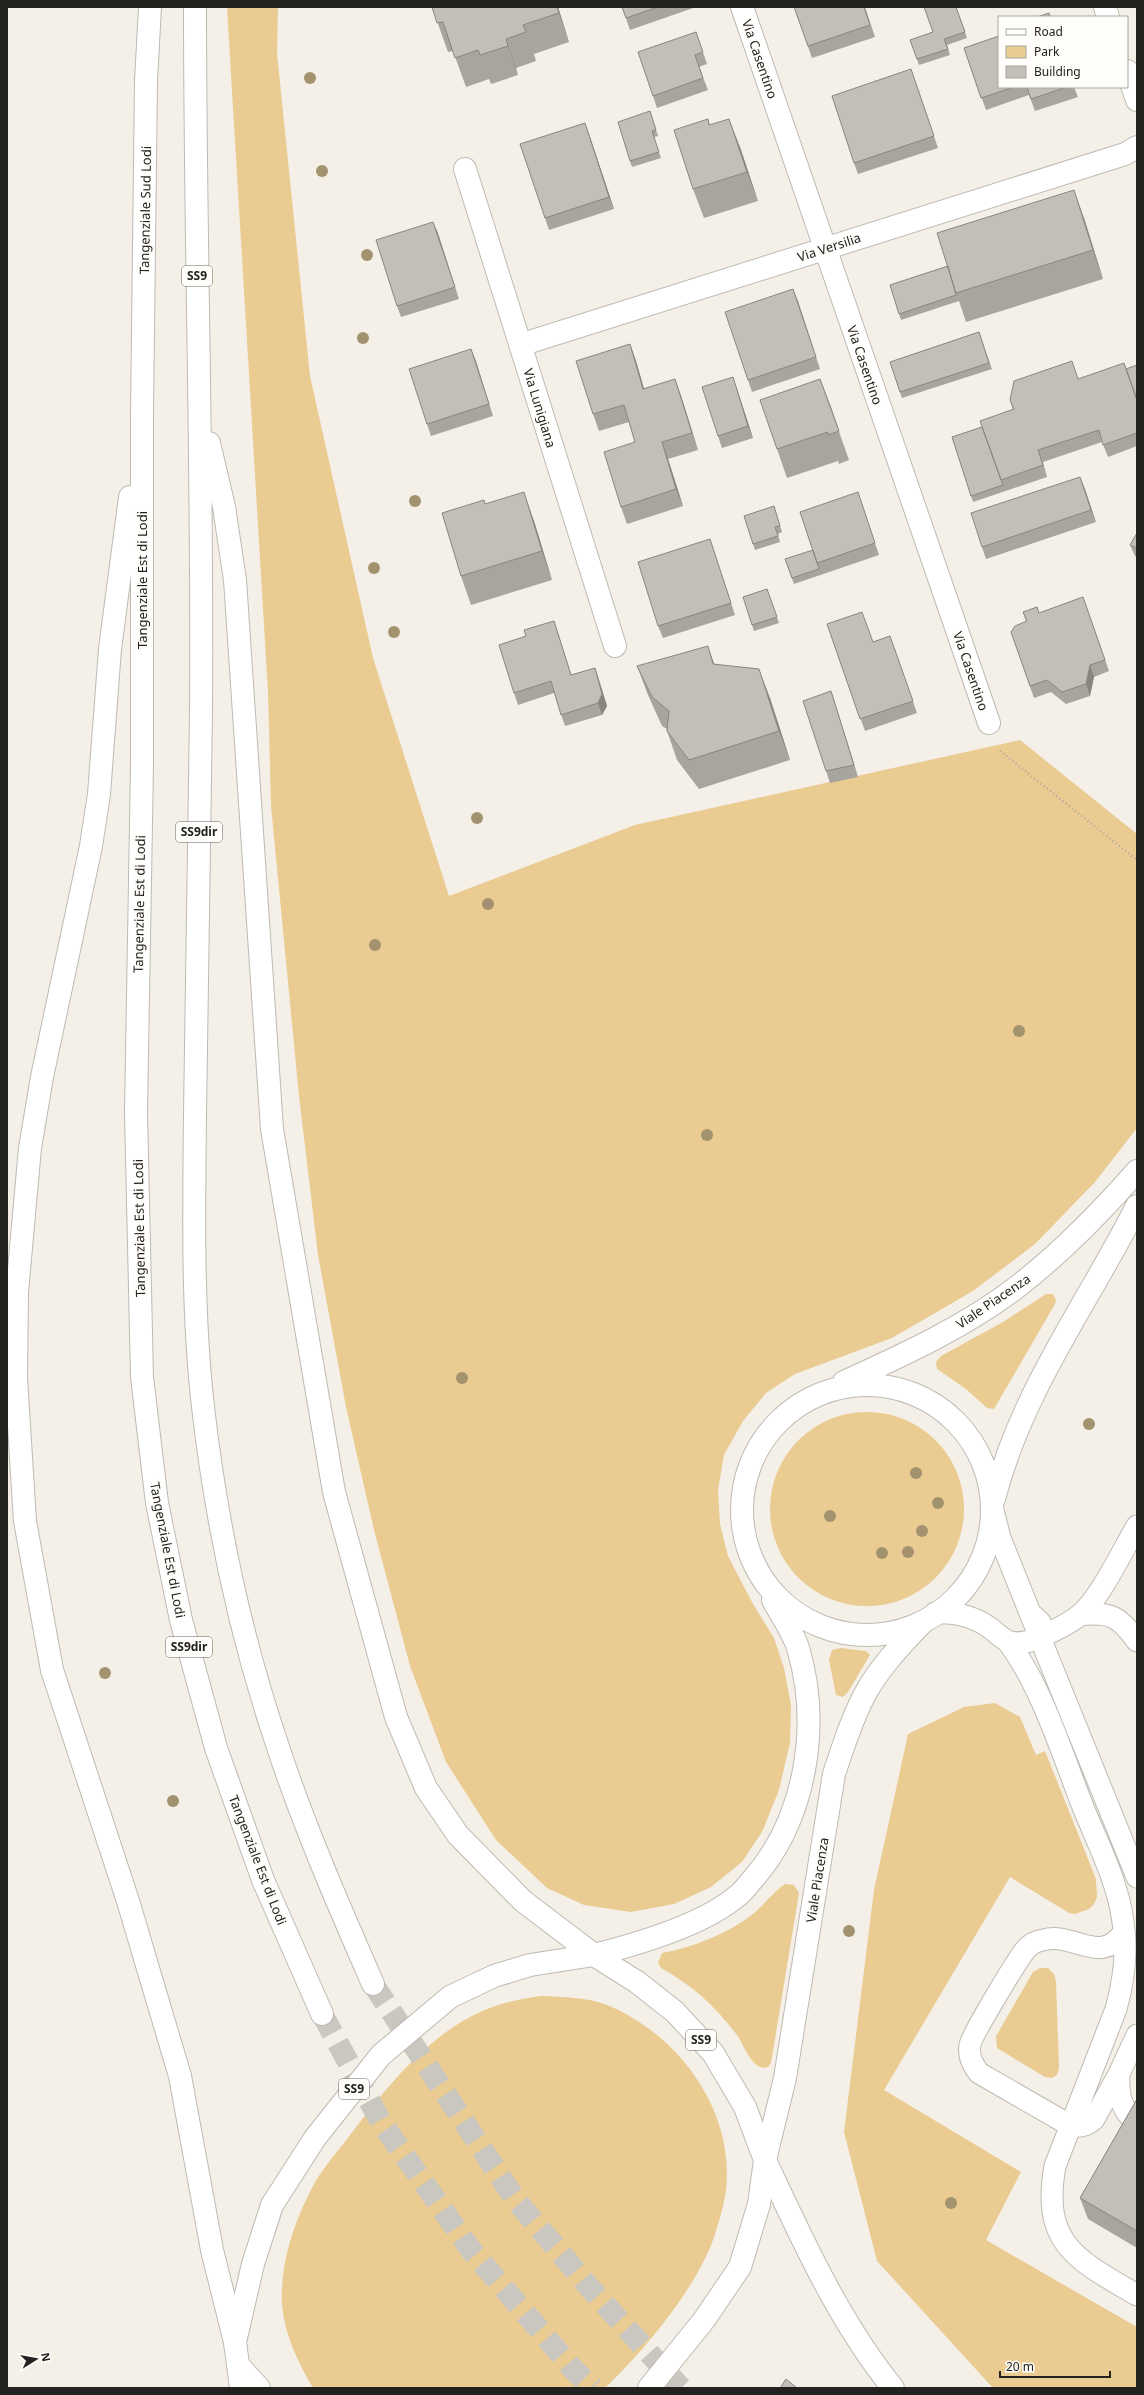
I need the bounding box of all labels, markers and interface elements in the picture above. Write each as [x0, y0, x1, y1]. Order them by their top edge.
legend [998, 16, 1128, 88]
street label: Via Casentino [738, 17, 782, 101]
text: Road [1034, 23, 1063, 40]
text: Park [1034, 43, 1060, 60]
text: Building [1034, 63, 1081, 80]
street label: Tangenziale Sud Lodi [135, 146, 155, 274]
street label: Via Versilia [795, 228, 863, 266]
road number: SS9 [182, 266, 212, 286]
street label: Via Casentino [843, 323, 887, 407]
street label: Via Lunigiana [519, 366, 561, 450]
street label: Tangenziale Est di Lodi [133, 511, 151, 649]
street label: Via Casentino [949, 629, 993, 713]
road number: SS9dir [176, 822, 222, 842]
street label: Tangenziale Est di Lodi [129, 835, 149, 973]
street label: Tangenziale Est di Lodi [129, 1159, 149, 1297]
street label: Viale Piacenza [952, 1269, 1034, 1333]
street label: Tangenziale Est di Lodi [146, 1481, 190, 1619]
road number: SS9dir [166, 1637, 212, 1657]
street label: Tangenziale Est di Lodi [225, 1792, 291, 1928]
street label: Viale Piacenza [801, 1836, 833, 1924]
road number: SS9 [686, 2030, 716, 2050]
road number: SS9 [339, 2079, 369, 2099]
north arrow [16, 2339, 56, 2379]
text: N [38, 2351, 55, 2363]
scale bar [1000, 2353, 1110, 2379]
text: 20 m [1006, 2358, 1034, 2375]

